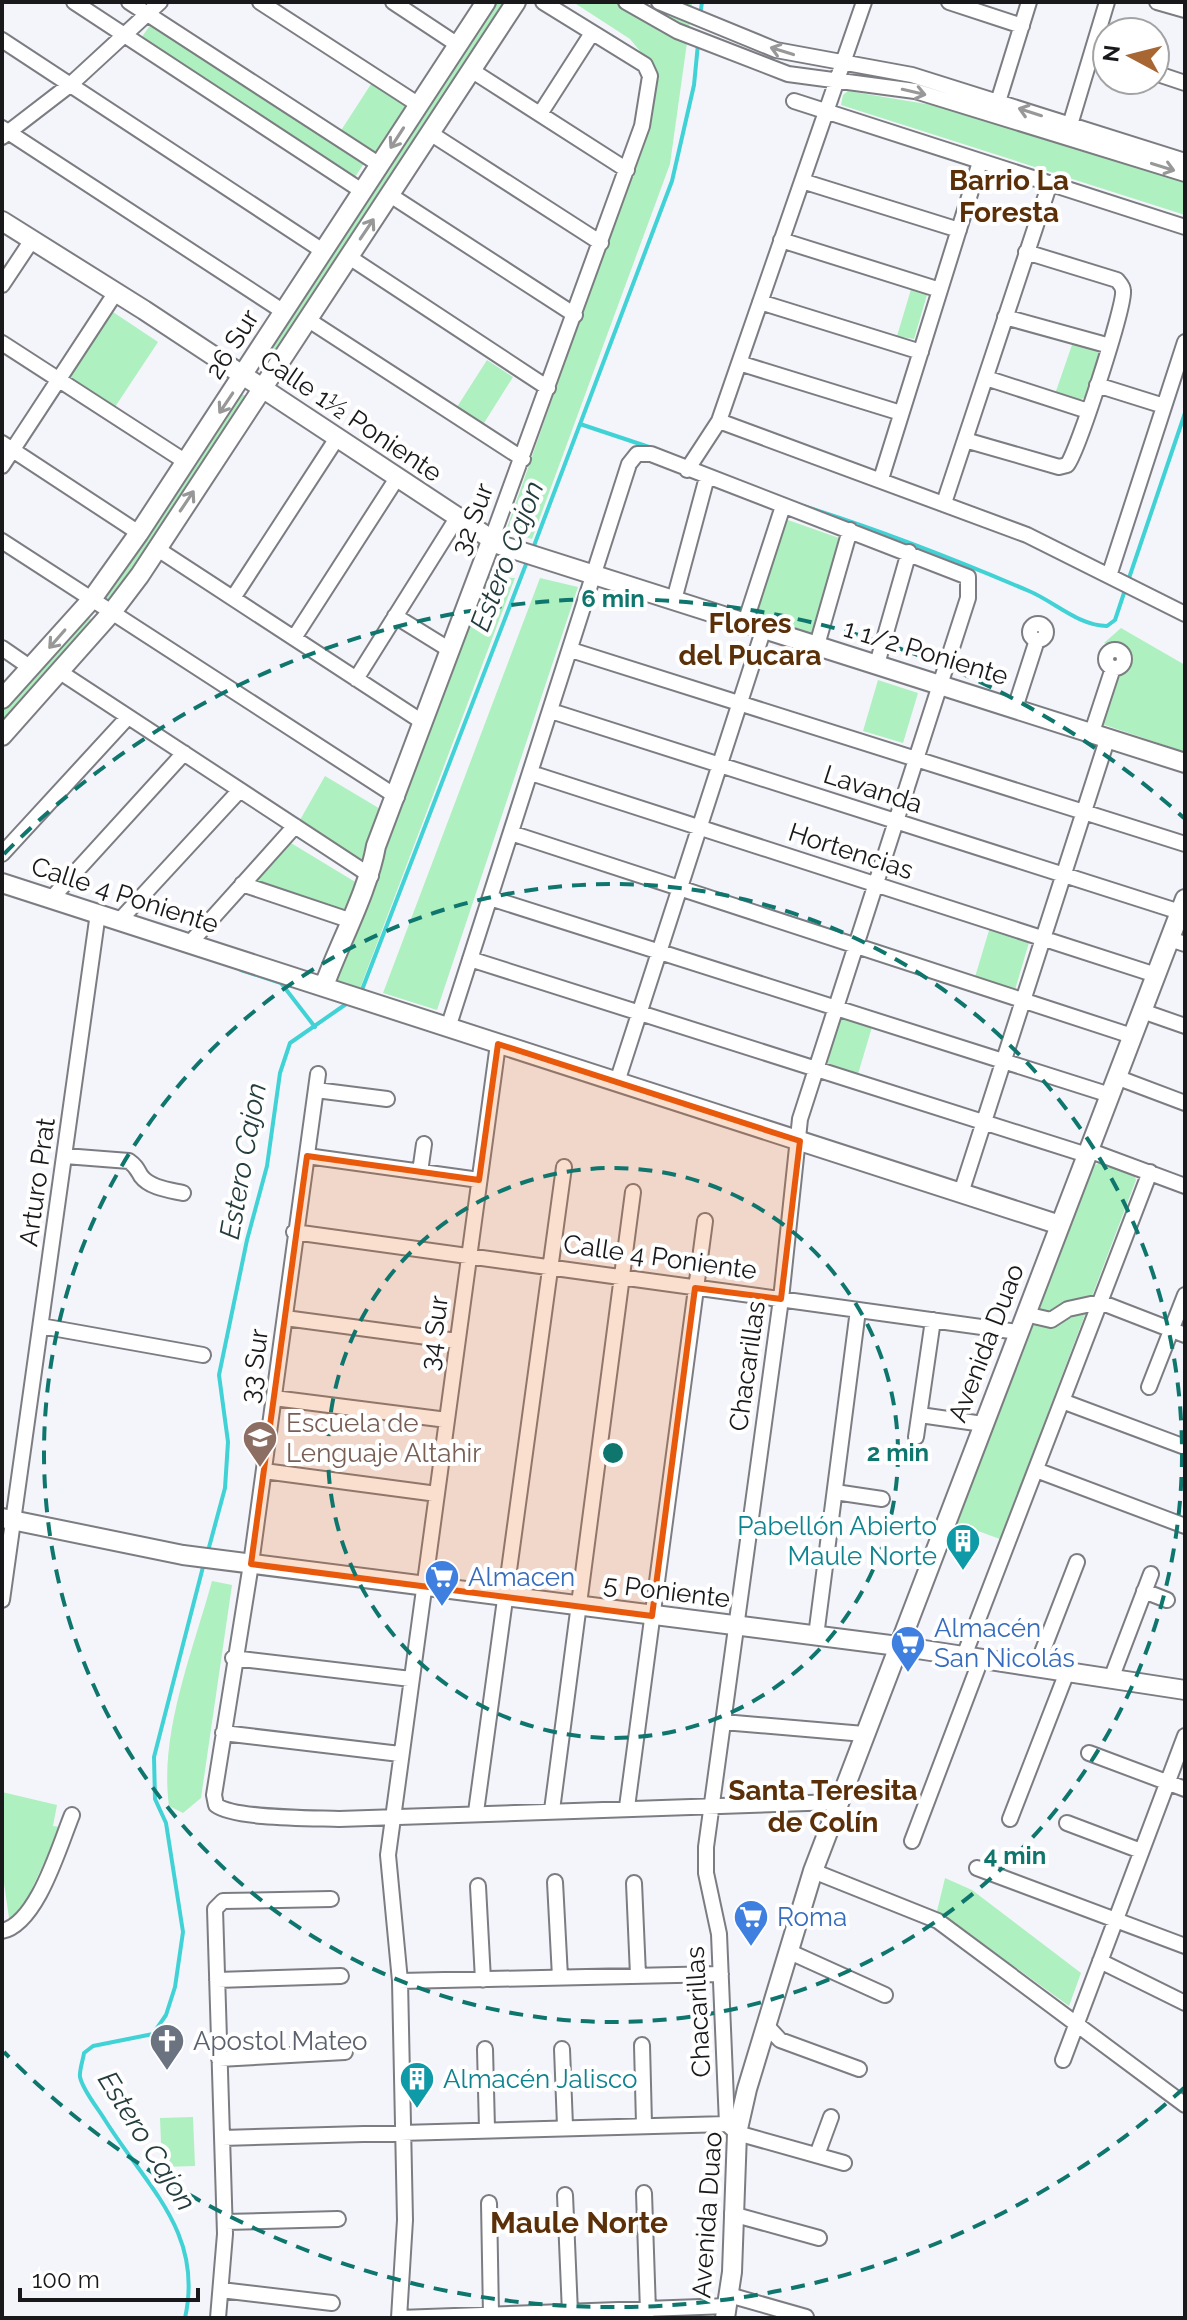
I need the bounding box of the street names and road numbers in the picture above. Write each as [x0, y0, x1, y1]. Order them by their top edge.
street label: 26 Sur [199, 304, 265, 384]
street label: Calle 1½ Poniente [254, 344, 448, 488]
street label: 32 Sur [445, 479, 499, 559]
street label: 1 1/2 Poniente [840, 613, 1012, 691]
street label: Lavanda [820, 759, 926, 819]
street label: Hortencias [785, 817, 917, 885]
street label: Calle 4 Poniente [28, 851, 222, 939]
street label: Arturo Prat [13, 1115, 61, 1248]
street label: Calle 4 Poniente [561, 1229, 759, 1285]
street label: Avenida Duao [942, 1260, 1030, 1426]
street label: 34 Sur [414, 1294, 454, 1372]
street label: Chacarillas [723, 1299, 771, 1433]
street label: 33 Sur [234, 1327, 274, 1405]
street label: 5 Poniente [602, 1568, 732, 1614]
street label: Chacarillas [680, 1946, 716, 2078]
street label: Avenida Duao [686, 2131, 728, 2299]

